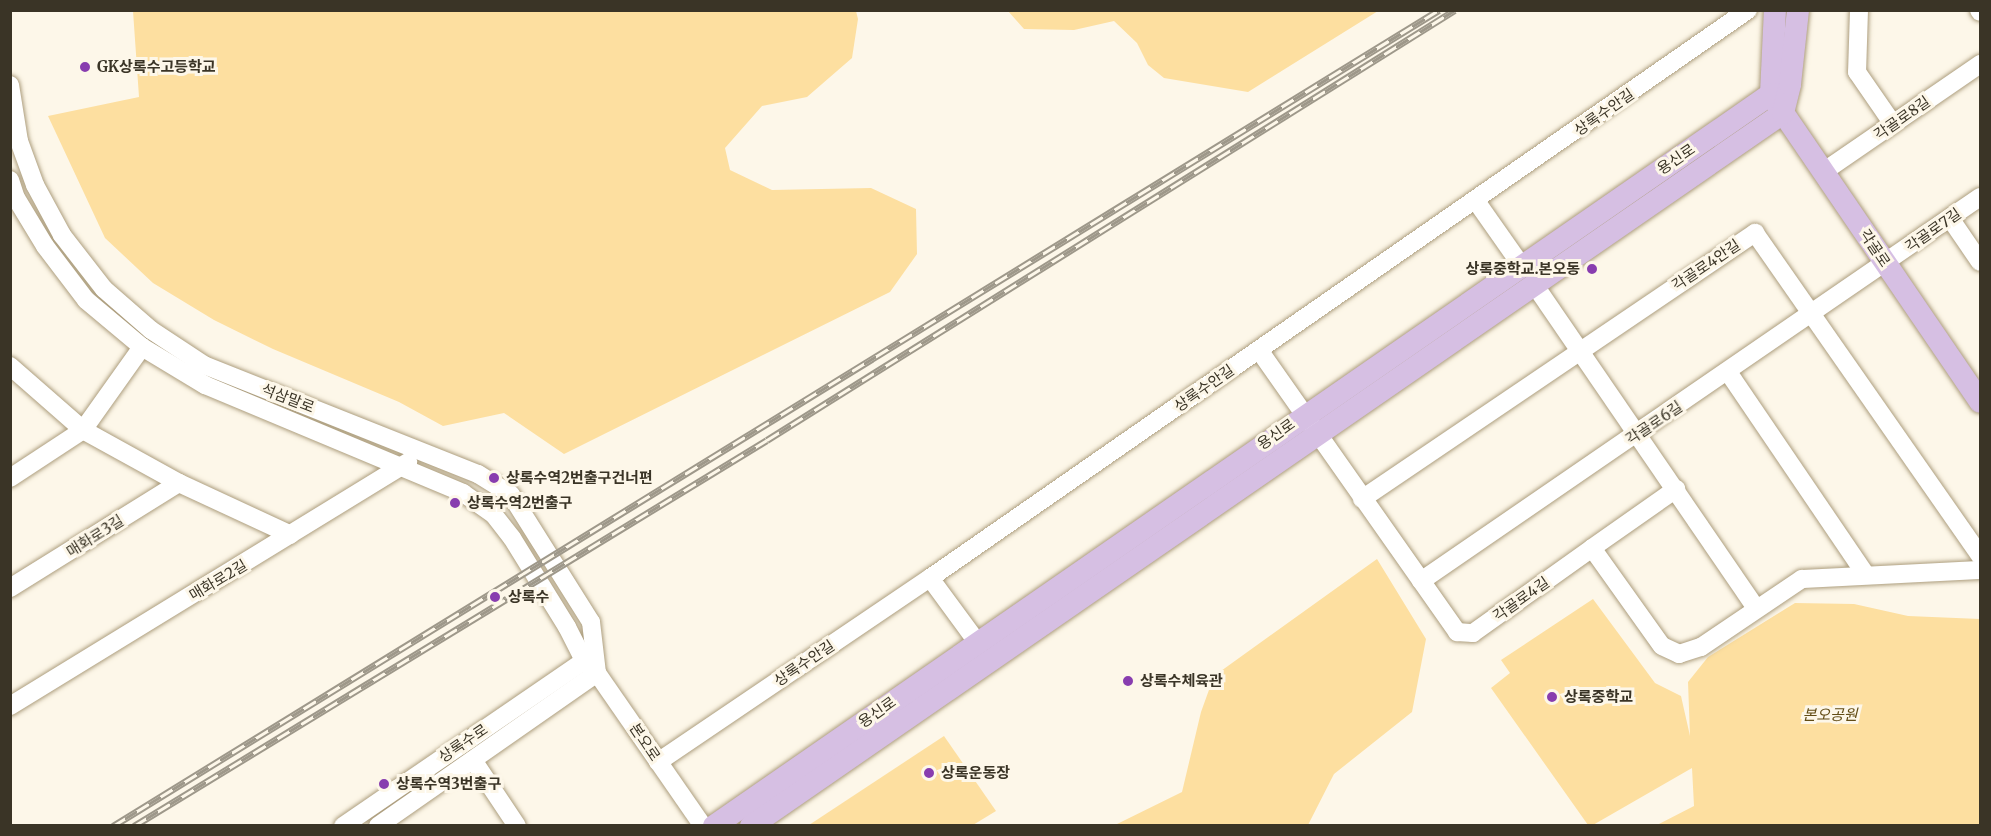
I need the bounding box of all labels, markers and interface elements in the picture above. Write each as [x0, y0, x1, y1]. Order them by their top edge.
place label: GK상록수고등학교 [97, 58, 216, 76]
marker: GK상록수고등학교 [78, 60, 92, 74]
street label: 상록수안길 [1571, 85, 1637, 139]
street label: 각골로8길 [1871, 92, 1933, 144]
street label: 용신로 [1654, 140, 1698, 178]
street label: 각골로7길 [1902, 204, 1964, 256]
street label: 각골로 [1856, 226, 1894, 270]
street label: 각골로4안길 [1669, 236, 1743, 294]
place label: 상록중학교.본오동 [1465, 260, 1580, 278]
marker: 상록중학교.본오동 [1585, 262, 1599, 276]
street label: 상록수안길 [1171, 361, 1237, 415]
street label: 석삼말로 [259, 380, 317, 416]
street label: 각골로6길 [1622, 398, 1686, 448]
street label: 용신로 [1254, 415, 1298, 453]
place label: 상록수역2번출구건너편 [506, 469, 653, 487]
marker: 상록수역2번출구건너편 [487, 471, 501, 485]
place label: 상록수역2번출구 [467, 494, 572, 512]
marker: 상록수역2번출구 [448, 496, 462, 510]
street label: 매화로3길 [63, 511, 127, 561]
street label: 매화로2길 [186, 556, 250, 604]
street label: 각골로4길 [1489, 573, 1553, 625]
marker: 상록수 [486, 588, 504, 606]
place label: 상록수 [508, 588, 549, 606]
street label: 상록수안길 [770, 636, 838, 690]
place label: 상록수체육관 [1140, 672, 1223, 690]
marker: 상록수체육관 [1121, 674, 1135, 688]
place label: 상록중학교 [1564, 688, 1633, 706]
marker: 상록중학교 [1545, 690, 1559, 704]
street label: 용신로 [855, 693, 899, 731]
park label: 본오공원 [1802, 706, 1858, 724]
street label: 상록수로 [435, 720, 491, 766]
street label: 본오로 [626, 720, 664, 764]
place label: 상록운동장 [941, 764, 1010, 782]
marker: 상록운동장 [922, 766, 936, 780]
place label: 상록수역3번출구 [396, 775, 501, 793]
marker: 상록수역3번출구 [377, 777, 391, 791]

